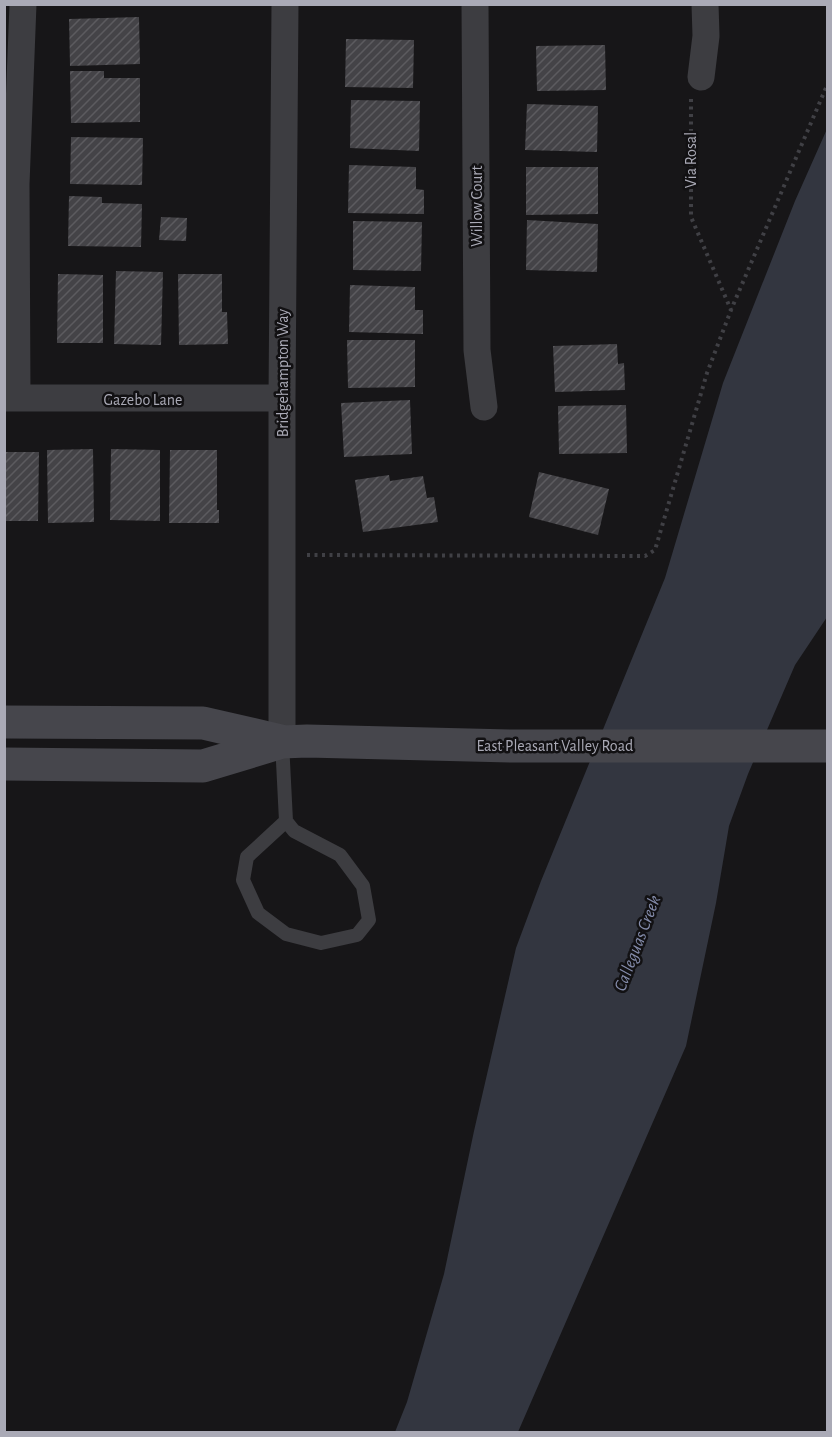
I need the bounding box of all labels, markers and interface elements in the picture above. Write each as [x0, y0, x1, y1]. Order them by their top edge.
street label: Via Rosal [683, 132, 699, 188]
street label: Willow Court [469, 165, 485, 247]
street label: Bridgehampton Way [275, 309, 292, 437]
street label: Gazebo Lane [104, 392, 182, 408]
street label: East Pleasant Valley Road [477, 738, 633, 755]
water label: Calleguas Creek [611, 893, 664, 994]

